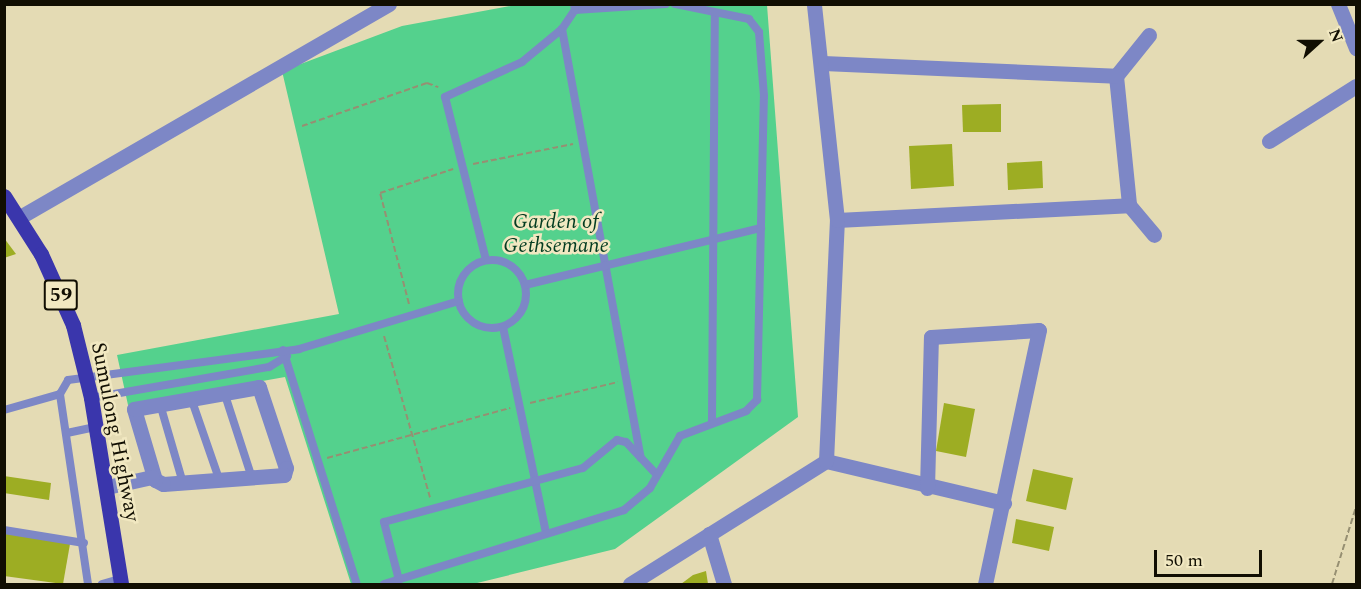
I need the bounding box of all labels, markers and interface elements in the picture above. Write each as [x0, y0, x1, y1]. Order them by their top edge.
north arrow [1289, 12, 1349, 72]
text: N [1322, 25, 1349, 46]
park label: Garden of Gethsemane [503, 209, 609, 259]
road number: 59 [43, 278, 79, 312]
street label: Sumulong Highway [85, 340, 145, 524]
scale bar [1157, 538, 1265, 576]
text: 50 m [1165, 547, 1203, 574]

